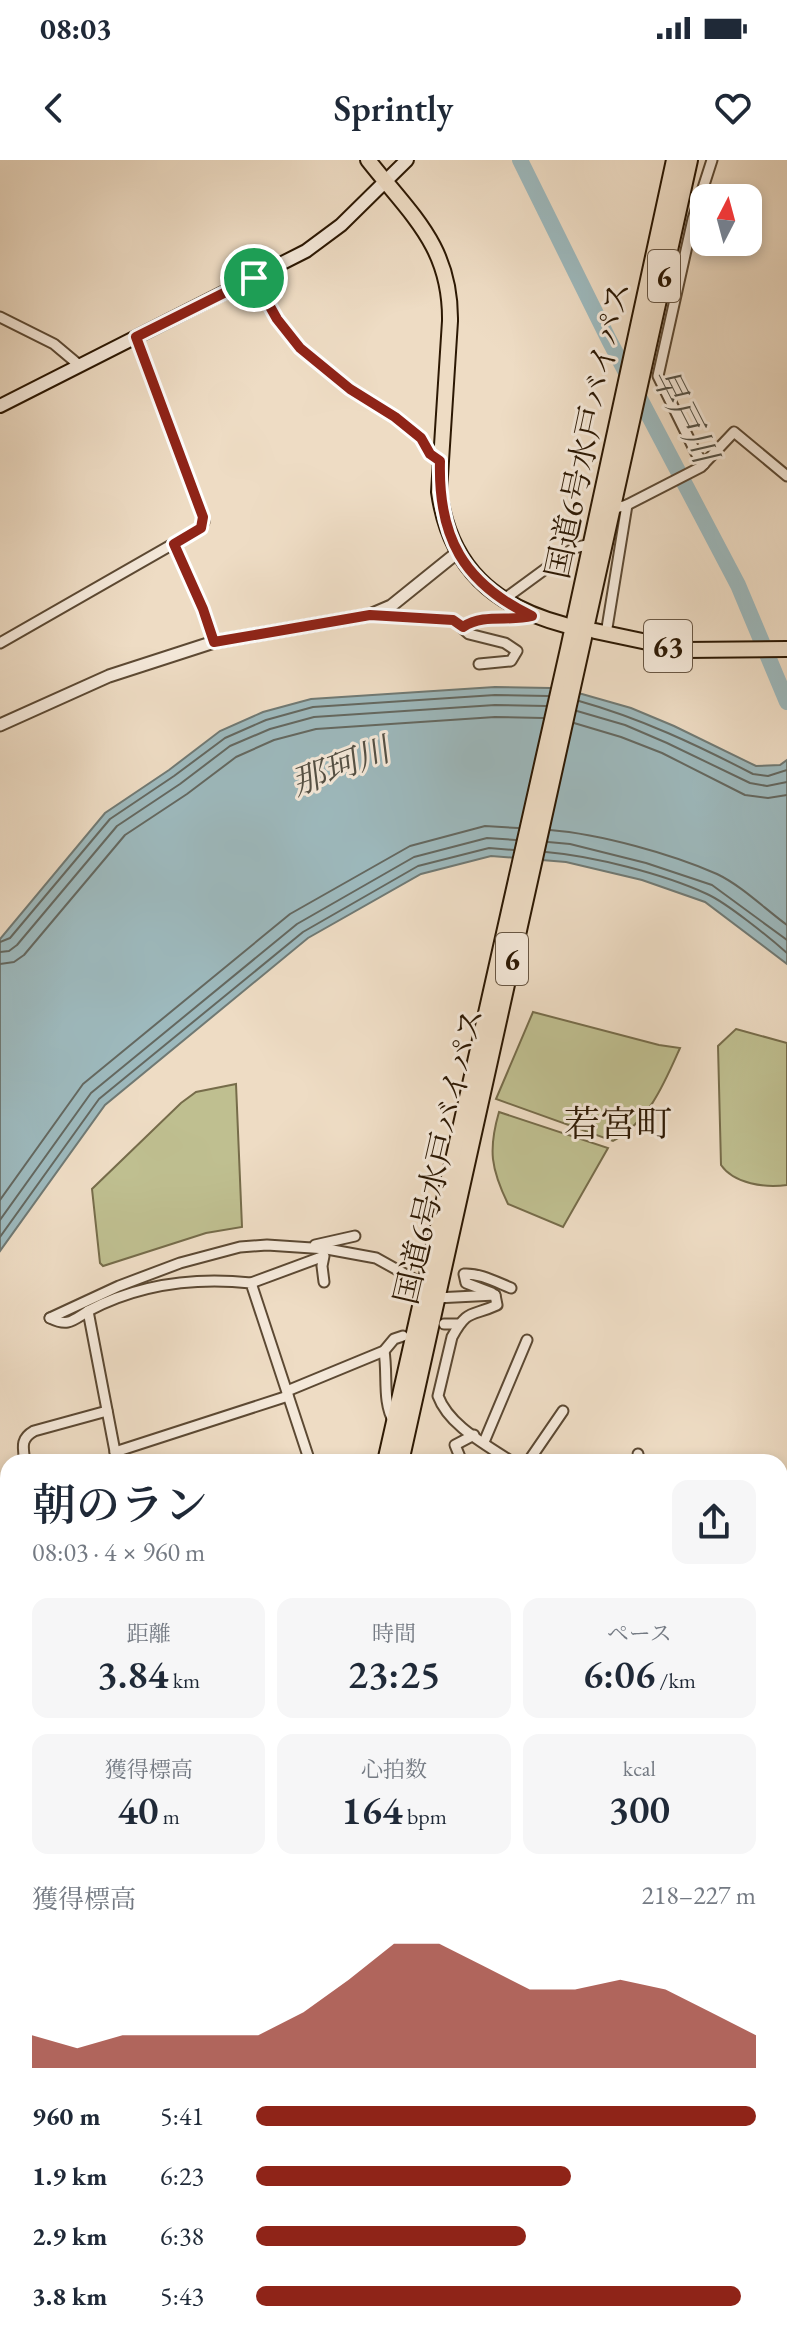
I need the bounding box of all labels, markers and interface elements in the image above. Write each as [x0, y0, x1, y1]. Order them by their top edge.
text: 08:03 [40, 9, 112, 48]
text: Sprintly [334, 85, 453, 132]
icon: back [32, 86, 76, 130]
icon: heart [711, 86, 755, 130]
north arrow [690, 184, 762, 256]
map controls [690, 184, 762, 256]
pin [220, 244, 288, 312]
road number: 6 [648, 250, 680, 302]
icon: arrive [232, 256, 276, 300]
street label: 国道6号水戸バイパス [536, 278, 640, 582]
water label: 早戸川 [642, 360, 730, 474]
road number: 63 [644, 620, 692, 672]
water label: 那珂川 [285, 726, 399, 805]
road number: 6 [496, 933, 528, 985]
street label: 国道6号水戸バイパス [384, 1004, 494, 1308]
district label: 若宮町 [564, 1100, 672, 1147]
text: 朝のラン [32, 1476, 208, 1533]
button: share [672, 1480, 756, 1564]
text: 08:03 · 4 × 960 m [32, 1535, 205, 1569]
text: 距離 [127, 1619, 171, 1648]
text: 時間 [372, 1619, 416, 1648]
text: ペース [607, 1619, 672, 1648]
text: 3.84 [97, 1648, 168, 1700]
text: 23:25 [348, 1648, 440, 1700]
text: 6:06 [583, 1648, 655, 1700]
text: km [168, 1666, 200, 1695]
text: /km [655, 1666, 696, 1695]
text: kcal [623, 1754, 656, 1783]
text: 獲得標高 [105, 1755, 193, 1784]
text: 心拍数 [361, 1755, 427, 1784]
text: 300 [609, 1783, 670, 1835]
text: 40 [117, 1784, 158, 1836]
text: 164 [341, 1784, 403, 1836]
text: m [158, 1802, 180, 1831]
text: bpm [403, 1802, 447, 1831]
text: 218–227 m [641, 1878, 756, 1912]
text: 獲得標高 [32, 1882, 136, 1916]
text: 960 m [32, 2099, 100, 2133]
text: 5:41 [160, 2099, 204, 2133]
text: 1.9 km [32, 2159, 107, 2193]
text: 6:23 [160, 2159, 204, 2193]
text: 2.9 km [32, 2219, 107, 2253]
text: 6:38 [160, 2219, 204, 2253]
text: 3.8 km [32, 2279, 107, 2313]
text: 5:43 [160, 2279, 204, 2313]

